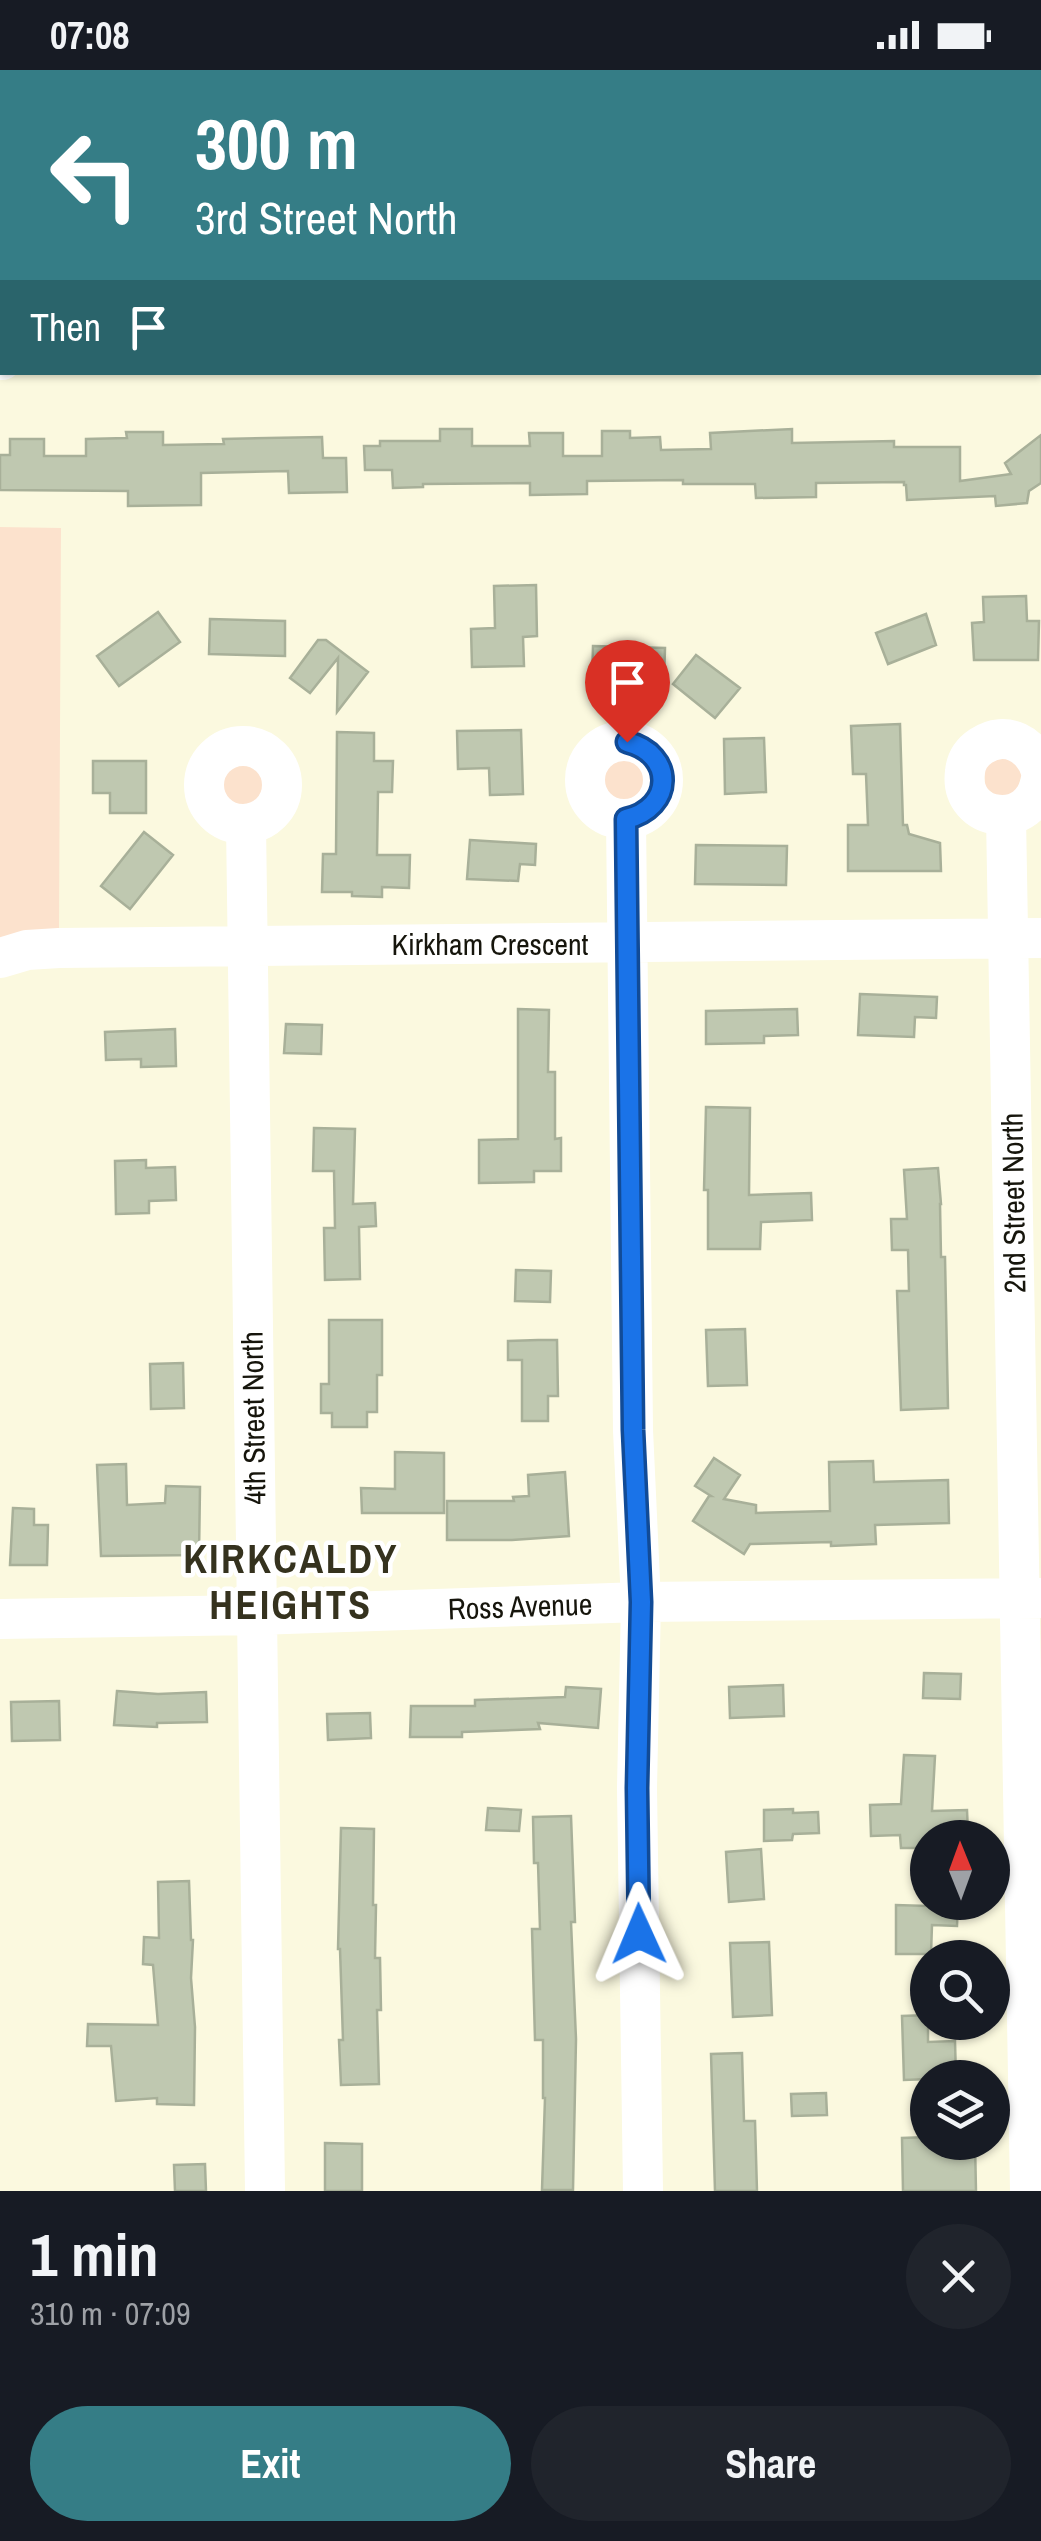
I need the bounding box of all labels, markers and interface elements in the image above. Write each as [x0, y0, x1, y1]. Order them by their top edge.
text: 07:08 [50, 10, 130, 61]
text: 300 m [195, 97, 358, 191]
icon: left [30, 110, 160, 240]
text: 3rd Street North [195, 187, 458, 248]
icon: arrive [121, 300, 176, 355]
text: Then [30, 302, 101, 353]
pin [585, 640, 670, 743]
icon: arrive [600, 655, 655, 710]
street label: Kirkham Crescent [392, 924, 589, 964]
street label: 2nd Street North [991, 1112, 1035, 1294]
street label: 4th Street North [231, 1331, 275, 1505]
district label: KIRKCALDY HEIGHTS [183, 1532, 399, 1631]
street label: Ross Avenue [447, 1583, 593, 1629]
north arrow [910, 1820, 1010, 1920]
map controls [910, 1820, 1010, 2160]
position arrow [587, 1882, 691, 1986]
button: search [910, 1940, 1010, 2040]
button: layers [910, 2060, 1010, 2160]
text: 1 min [30, 2214, 159, 2295]
button: close [906, 2224, 1011, 2329]
text: 310 m · 07:09 [30, 2292, 190, 2335]
button: Exit [30, 2406, 511, 2521]
button: Share [531, 2406, 1011, 2521]

